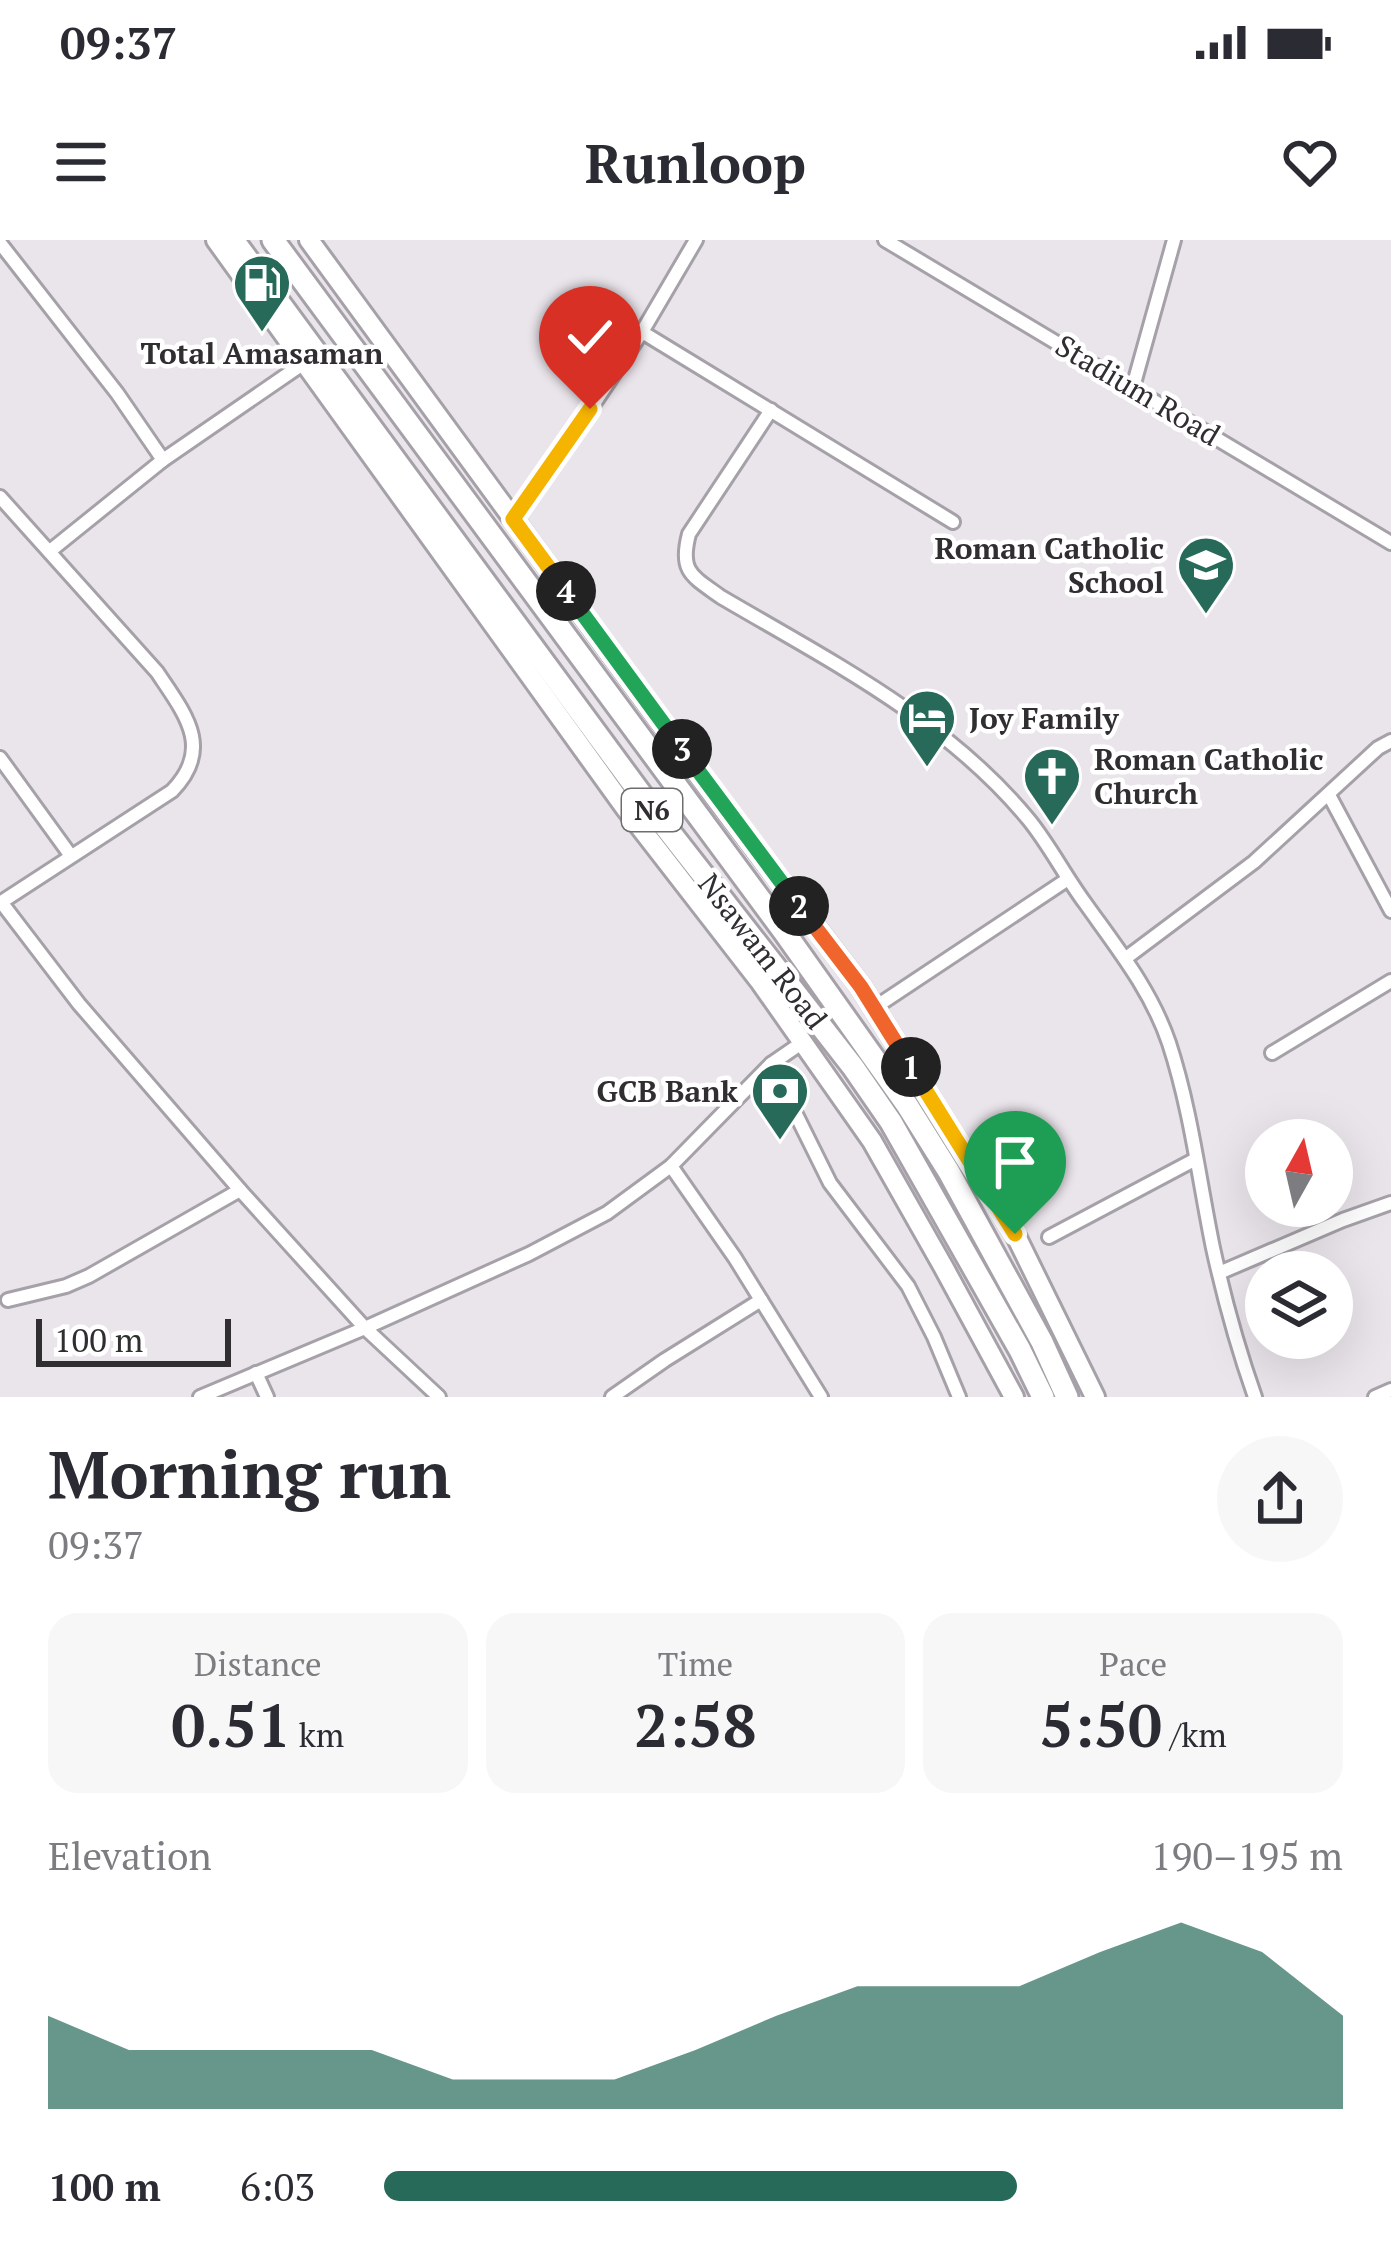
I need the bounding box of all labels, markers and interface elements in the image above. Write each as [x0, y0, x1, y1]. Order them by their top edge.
text: 09:37 [60, 12, 177, 72]
text: Runloop [585, 127, 806, 198]
icon: menu [48, 129, 114, 195]
icon: heart [1277, 129, 1343, 195]
fuel station icon: Total Amasaman [231, 252, 293, 334]
pin [539, 286, 641, 409]
icon: check [557, 304, 623, 370]
street label: Stadium Road [1048, 325, 1228, 455]
place label: Total Amasaman [141, 333, 383, 373]
place label: Roman Catholic School [934, 528, 1164, 602]
school or university icon: Roman Catholic School [1175, 534, 1237, 616]
pin: 4 [536, 561, 596, 621]
text: 4 [557, 569, 575, 612]
hotel icon: Joy Family [896, 687, 958, 769]
place label: Joy Family [969, 698, 1120, 738]
pin: 3 [652, 719, 712, 779]
text: 3 [673, 727, 691, 770]
place label: Roman Catholic Church [1094, 739, 1324, 813]
church icon: Roman Catholic Church [1021, 745, 1083, 827]
road number: N6 [622, 789, 682, 831]
street label: Nsawam Road [690, 865, 836, 1037]
pin: 2 [769, 876, 829, 936]
text: 2 [790, 884, 808, 927]
pin: 1 [881, 1037, 941, 1097]
text: 1 [902, 1045, 920, 1088]
bank icon: GCB Bank [749, 1060, 811, 1142]
place label: GCB Bank [597, 1071, 739, 1111]
pin [964, 1111, 1066, 1234]
north arrow [1245, 1119, 1353, 1227]
map controls [1245, 1119, 1353, 1359]
icon: arrive [982, 1129, 1048, 1195]
button: layers [1245, 1251, 1353, 1359]
scale bar [36, 1313, 231, 1366]
text: 100 m [54, 1318, 143, 1361]
text: Morning run [48, 1429, 451, 1517]
button: share [1217, 1436, 1343, 1562]
text: 09:37 [48, 1518, 144, 1570]
text: Distance [194, 1642, 322, 1685]
text: Time [658, 1642, 733, 1685]
text: Pace [1099, 1642, 1167, 1685]
text: 0.51 [171, 1685, 291, 1764]
text: 2:58 [634, 1685, 757, 1764]
text: 5:50 [1040, 1685, 1162, 1764]
text: km [291, 1713, 344, 1756]
text: /km [1162, 1713, 1227, 1756]
text: Elevation [48, 1829, 212, 1881]
text: 190–195 m [1151, 1829, 1343, 1881]
text: 100 m [48, 2160, 161, 2212]
text: 6:03 [240, 2160, 315, 2212]

